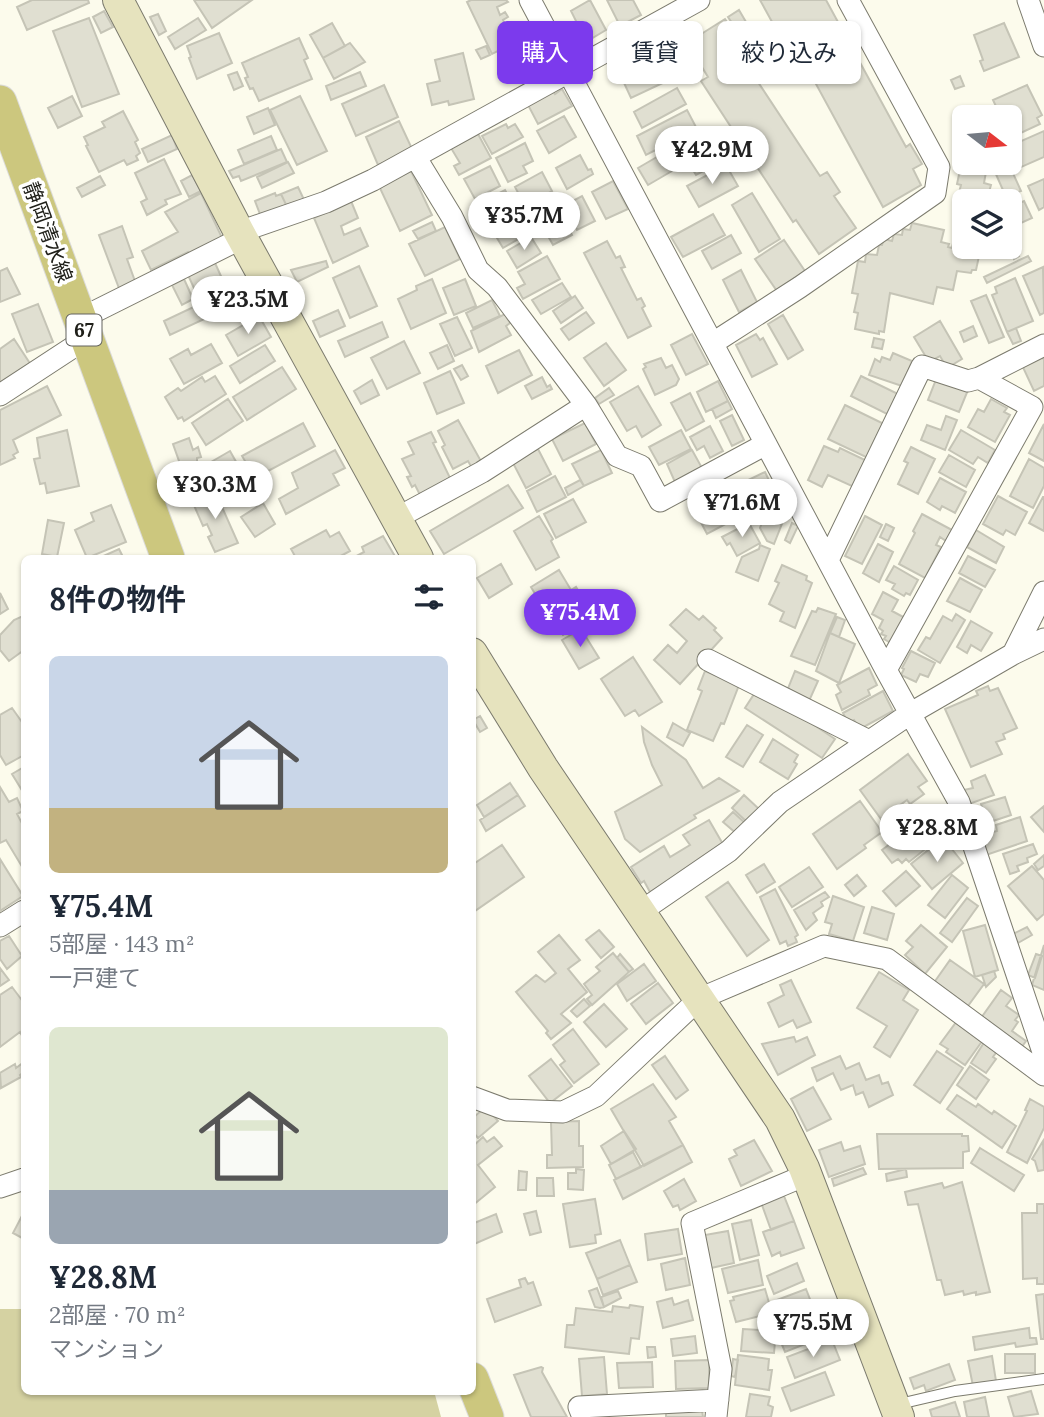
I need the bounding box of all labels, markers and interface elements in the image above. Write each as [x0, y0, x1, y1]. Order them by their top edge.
chip: 購入 [497, 21, 593, 84]
chip: 賃貸 [607, 21, 703, 84]
chip: 絞り込み [717, 21, 861, 84]
north arrow [952, 105, 1022, 175]
map controls [952, 105, 1022, 259]
pin: ¥42.9M [655, 127, 769, 186]
text: ¥42.9M [671, 134, 753, 163]
street label: 静岡清水線 [17, 178, 79, 286]
button: layers [952, 189, 1022, 259]
pin: ¥35.7M [467, 192, 581, 252]
text: ¥35.7M [484, 200, 564, 229]
pin: ¥23.5M [191, 276, 305, 336]
text: ¥23.5M [207, 284, 289, 313]
road number: 67 [66, 314, 102, 346]
pin: ¥30.3M [158, 462, 272, 521]
text: ¥30.3M [173, 469, 257, 498]
pin: ¥71.6M [685, 480, 799, 539]
text: ¥71.6M [703, 487, 781, 516]
icon: filters [410, 578, 448, 616]
text: 8件の物件 [49, 580, 186, 618]
pin: ¥75.4M [523, 590, 637, 649]
text: ¥75.4M [540, 597, 620, 626]
icon: home [186, 702, 312, 828]
pin: ¥28.8M [880, 804, 994, 864]
text: ¥28.8M [896, 812, 978, 841]
text: ¥75.4M [49, 887, 154, 925]
text: 5部屋 · 143 m² [49, 929, 195, 958]
text: 一戸建て [49, 963, 141, 992]
icon: home [186, 1073, 312, 1199]
text: ¥28.8M [49, 1258, 157, 1296]
text: 2部屋 · 70 m² [49, 1300, 186, 1329]
pin: ¥75.5M [756, 1300, 870, 1359]
text: ¥75.5M [773, 1307, 853, 1336]
text: マンション [49, 1334, 164, 1363]

